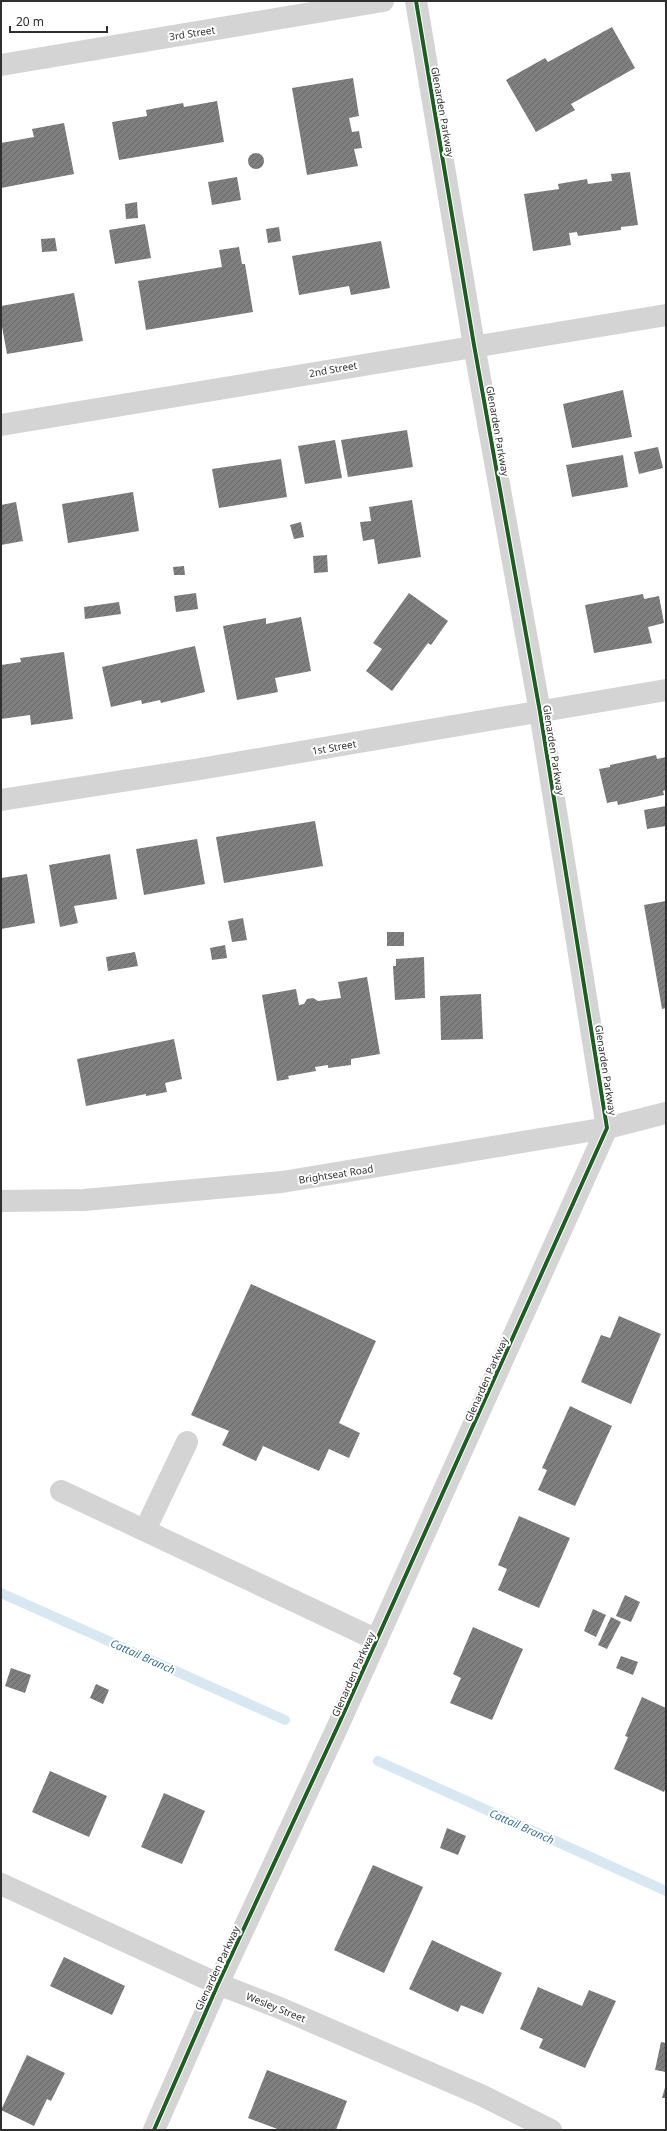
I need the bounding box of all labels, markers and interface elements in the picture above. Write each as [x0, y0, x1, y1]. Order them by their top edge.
scale bar [10, 8, 107, 34]
text: 20 m [16, 13, 44, 30]
street label: 3rd Street [168, 22, 216, 44]
street label: Glenarden Parkway [428, 66, 458, 159]
street label: 2nd Street [308, 358, 359, 380]
street label: Glenarden Parkway [483, 385, 513, 478]
street label: Glenarden Parkway [540, 704, 568, 797]
street label: 1st Street [311, 736, 358, 758]
street label: Glenarden Parkway [592, 1024, 620, 1117]
street label: Brightseat Road [298, 1161, 374, 1187]
street label: Glenarden Parkway [461, 1334, 511, 1424]
street label: Glenarden Parkway [328, 1629, 378, 1719]
water label: Cattail Branch [108, 1635, 178, 1677]
water label: Cattail Branch [487, 1805, 557, 1847]
street label: Glenarden Parkway [191, 1923, 243, 2012]
street label: Wesley Street [244, 1989, 308, 2025]

